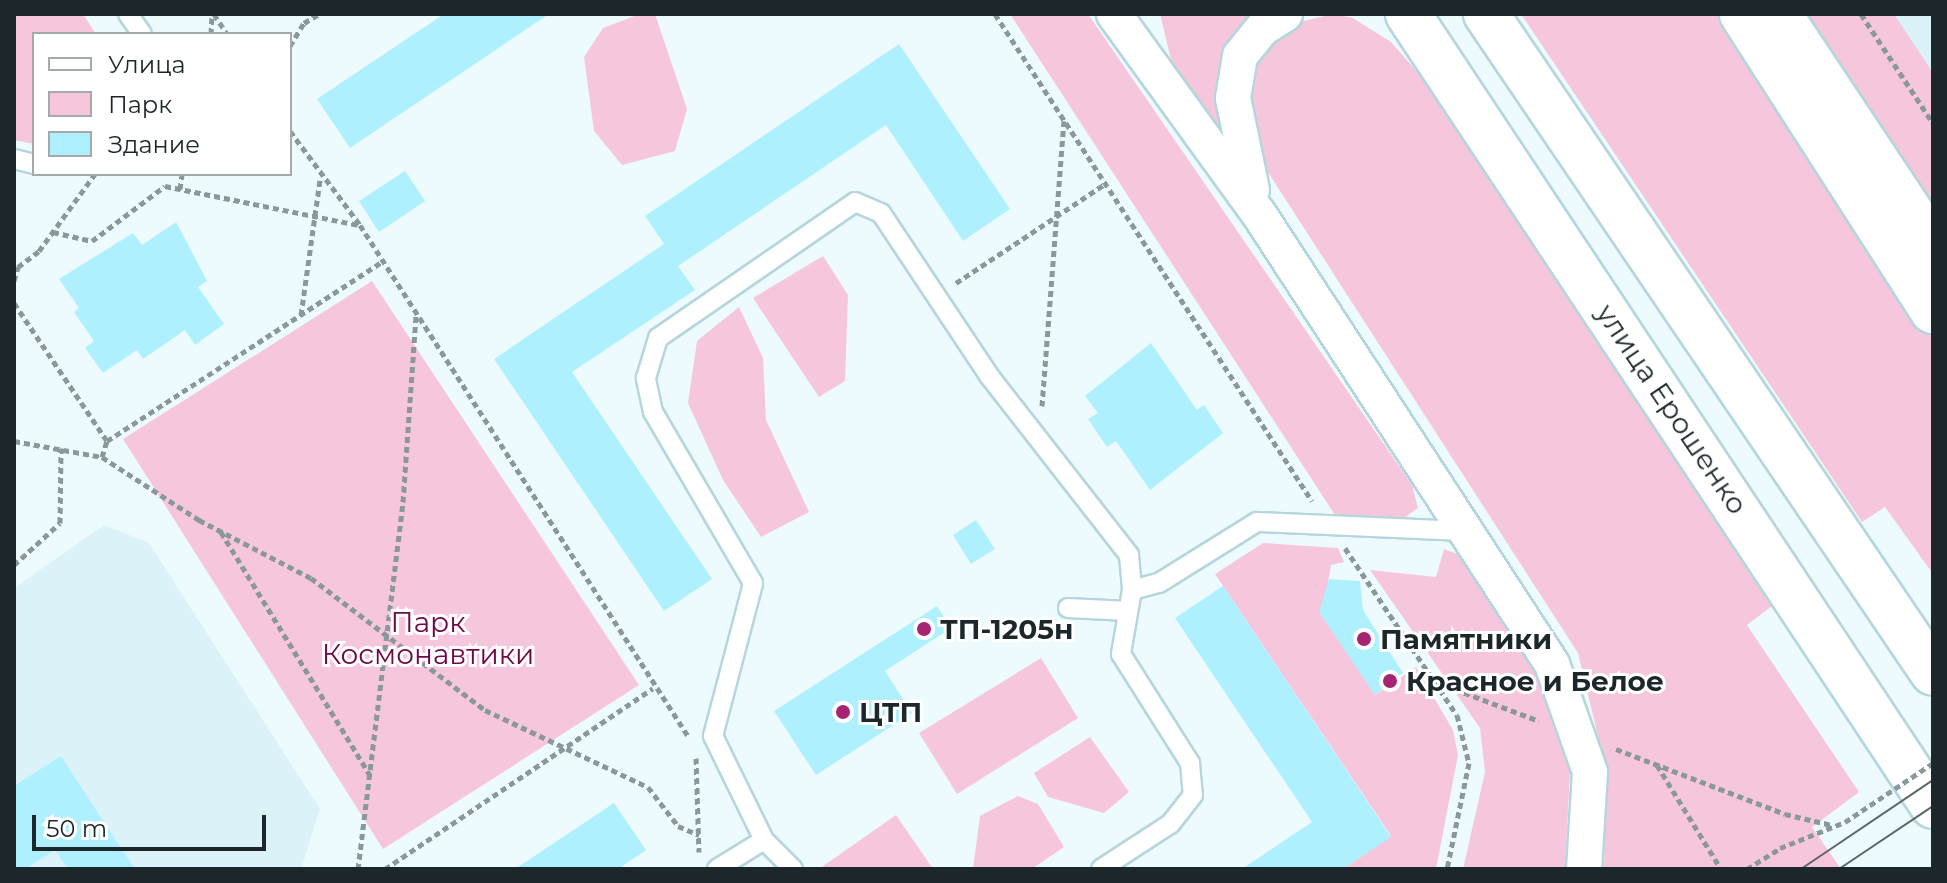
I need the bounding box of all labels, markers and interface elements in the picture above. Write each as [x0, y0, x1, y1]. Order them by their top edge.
legend [32, 32, 292, 176]
text: Улица [108, 50, 186, 79]
text: Парк [108, 90, 172, 119]
text: Здание [108, 130, 200, 159]
street label: улица Ерошенко [1589, 298, 1755, 520]
park label: Парк Космонавтики [322, 605, 534, 671]
place label: ТП-1205н [940, 612, 1073, 646]
marker: ТП-1205н [915, 620, 933, 638]
place label: Памятники [1380, 622, 1552, 656]
marker: Памятники [1355, 630, 1373, 648]
place label: Красное и Белое [1406, 664, 1664, 698]
marker: Красное и Белое [1381, 672, 1399, 690]
place label: ЦТП [859, 695, 922, 729]
marker: ЦТП [834, 703, 852, 721]
scale bar [36, 799, 270, 849]
text: 50 m [46, 814, 107, 843]

